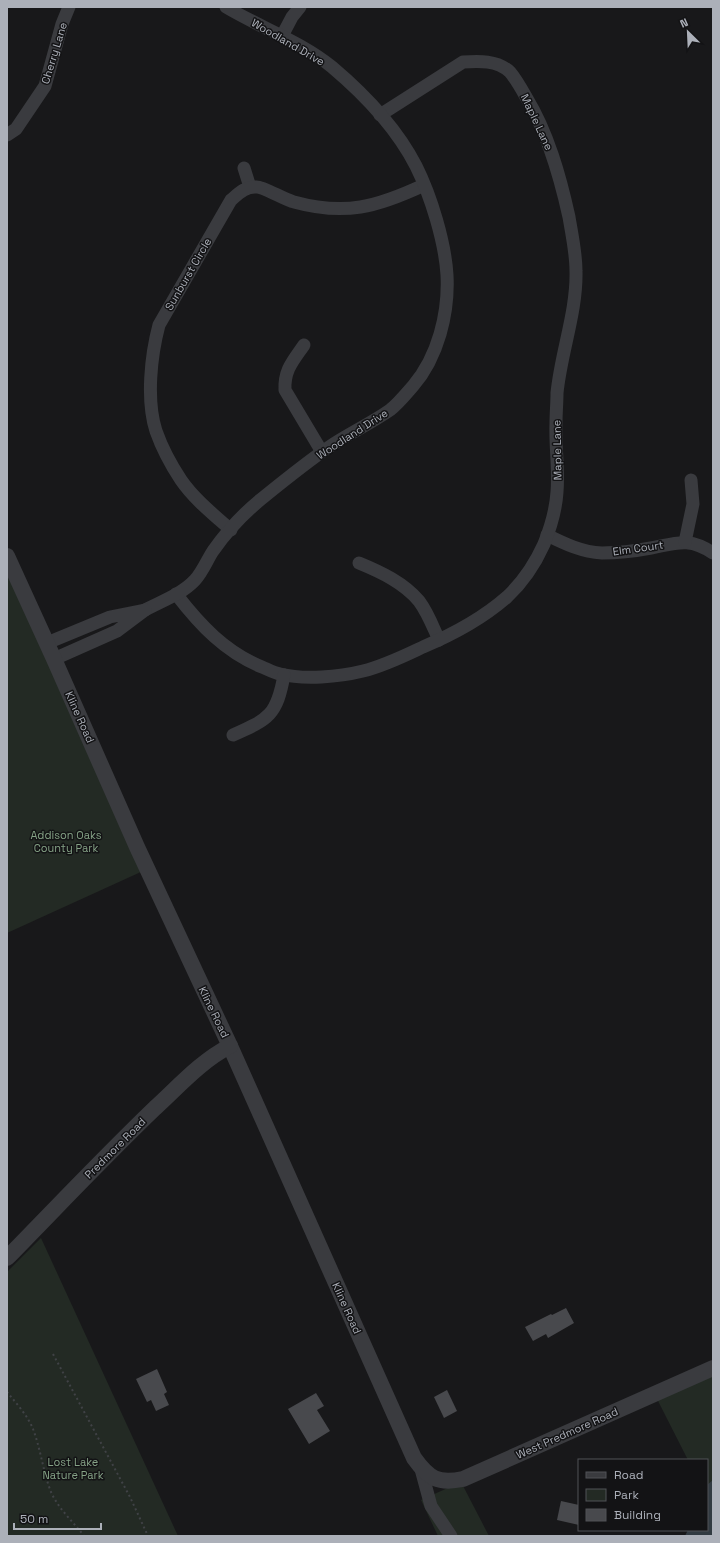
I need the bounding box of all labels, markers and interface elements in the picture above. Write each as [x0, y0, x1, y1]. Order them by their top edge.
north arrow [668, 12, 708, 52]
street label: Woodland Drive [249, 15, 327, 69]
text: N [678, 15, 690, 31]
street label: Cherry Lane [38, 20, 70, 86]
street label: Maple Lane [518, 92, 556, 152]
street label: Sunburst Circle [162, 235, 214, 313]
street label: Woodland Drive [314, 406, 390, 462]
street label: Maple Lane [549, 420, 565, 480]
street label: Elm Court [612, 538, 664, 558]
street label: Kline Road [62, 689, 98, 745]
park label: Addison Oaks County Park [30, 828, 102, 855]
street label: Kline Road [196, 984, 232, 1040]
street label: Predmore Road [82, 1115, 148, 1181]
street label: Kline Road [329, 1280, 365, 1336]
street label: West Predmore Road [514, 1404, 620, 1462]
park label: Lost Lake Nature Park [42, 1455, 104, 1482]
legend [578, 1459, 708, 1531]
text: Road [614, 1467, 643, 1483]
text: Park [614, 1487, 639, 1503]
scale bar [14, 1505, 101, 1531]
text: Building [614, 1507, 661, 1523]
text: 50 m [20, 1511, 48, 1527]

